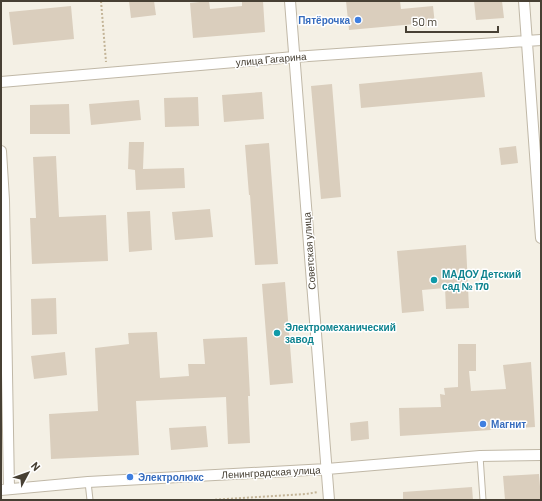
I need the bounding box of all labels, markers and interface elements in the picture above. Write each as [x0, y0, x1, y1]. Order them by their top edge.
scale bar [406, 8, 498, 34]
place label: Пятёрочка [298, 14, 350, 26]
text: 50 m [412, 14, 437, 28]
marker: Пятёрочка [353, 15, 363, 25]
street label: улица Гагарина [235, 50, 307, 68]
street label: Советская улица [300, 211, 318, 290]
place label: МАДОУ Детский сад № 170 [442, 268, 521, 292]
marker: МАДОУ Детский сад № 170 [429, 275, 439, 285]
place label: Электромеханический завод [285, 321, 396, 345]
marker: Электромеханический завод [272, 328, 282, 338]
place label: Магнит [491, 418, 526, 430]
marker: Магнит [478, 419, 488, 429]
north arrow [8, 453, 48, 493]
text: N [29, 459, 43, 473]
street label: Ленинградская улица [221, 463, 321, 481]
place label: Электролюкс [138, 471, 204, 483]
marker: Электролюкс [125, 472, 135, 482]

